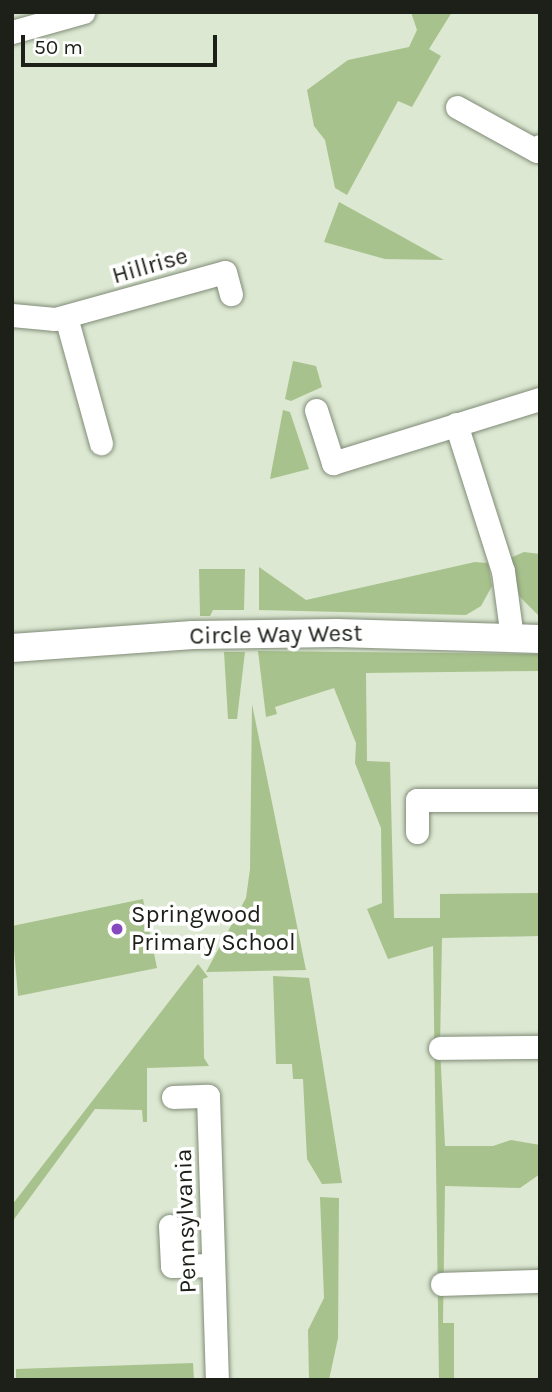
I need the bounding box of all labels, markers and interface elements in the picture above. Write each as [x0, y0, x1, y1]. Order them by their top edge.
scale bar [24, 21, 220, 65]
text: 50 m [34, 35, 83, 59]
street label: Hillrise [109, 241, 191, 291]
street label: Circle Way West [189, 619, 363, 651]
place label: Springwood Primary School [131, 901, 296, 957]
marker: Springwood Primary School [109, 921, 125, 937]
street label: Pennsylvania [169, 1148, 203, 1294]

